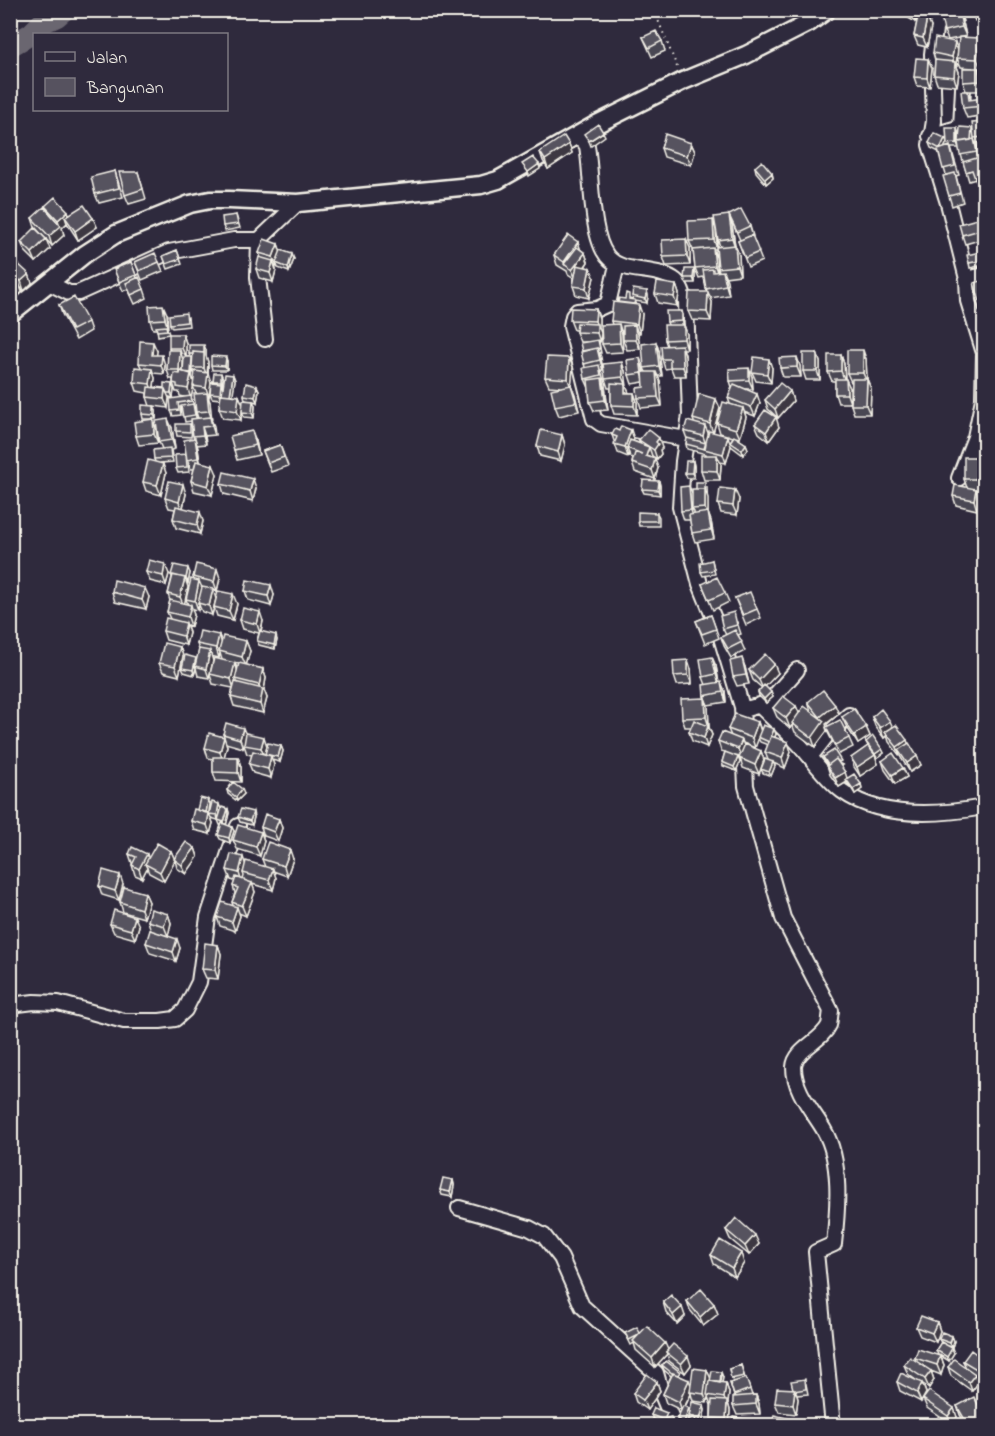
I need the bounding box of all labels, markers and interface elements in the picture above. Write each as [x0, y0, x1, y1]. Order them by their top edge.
legend [33, 33, 228, 111]
text: Jalan [87, 46, 127, 72]
text: Bangunan [86, 76, 164, 103]

